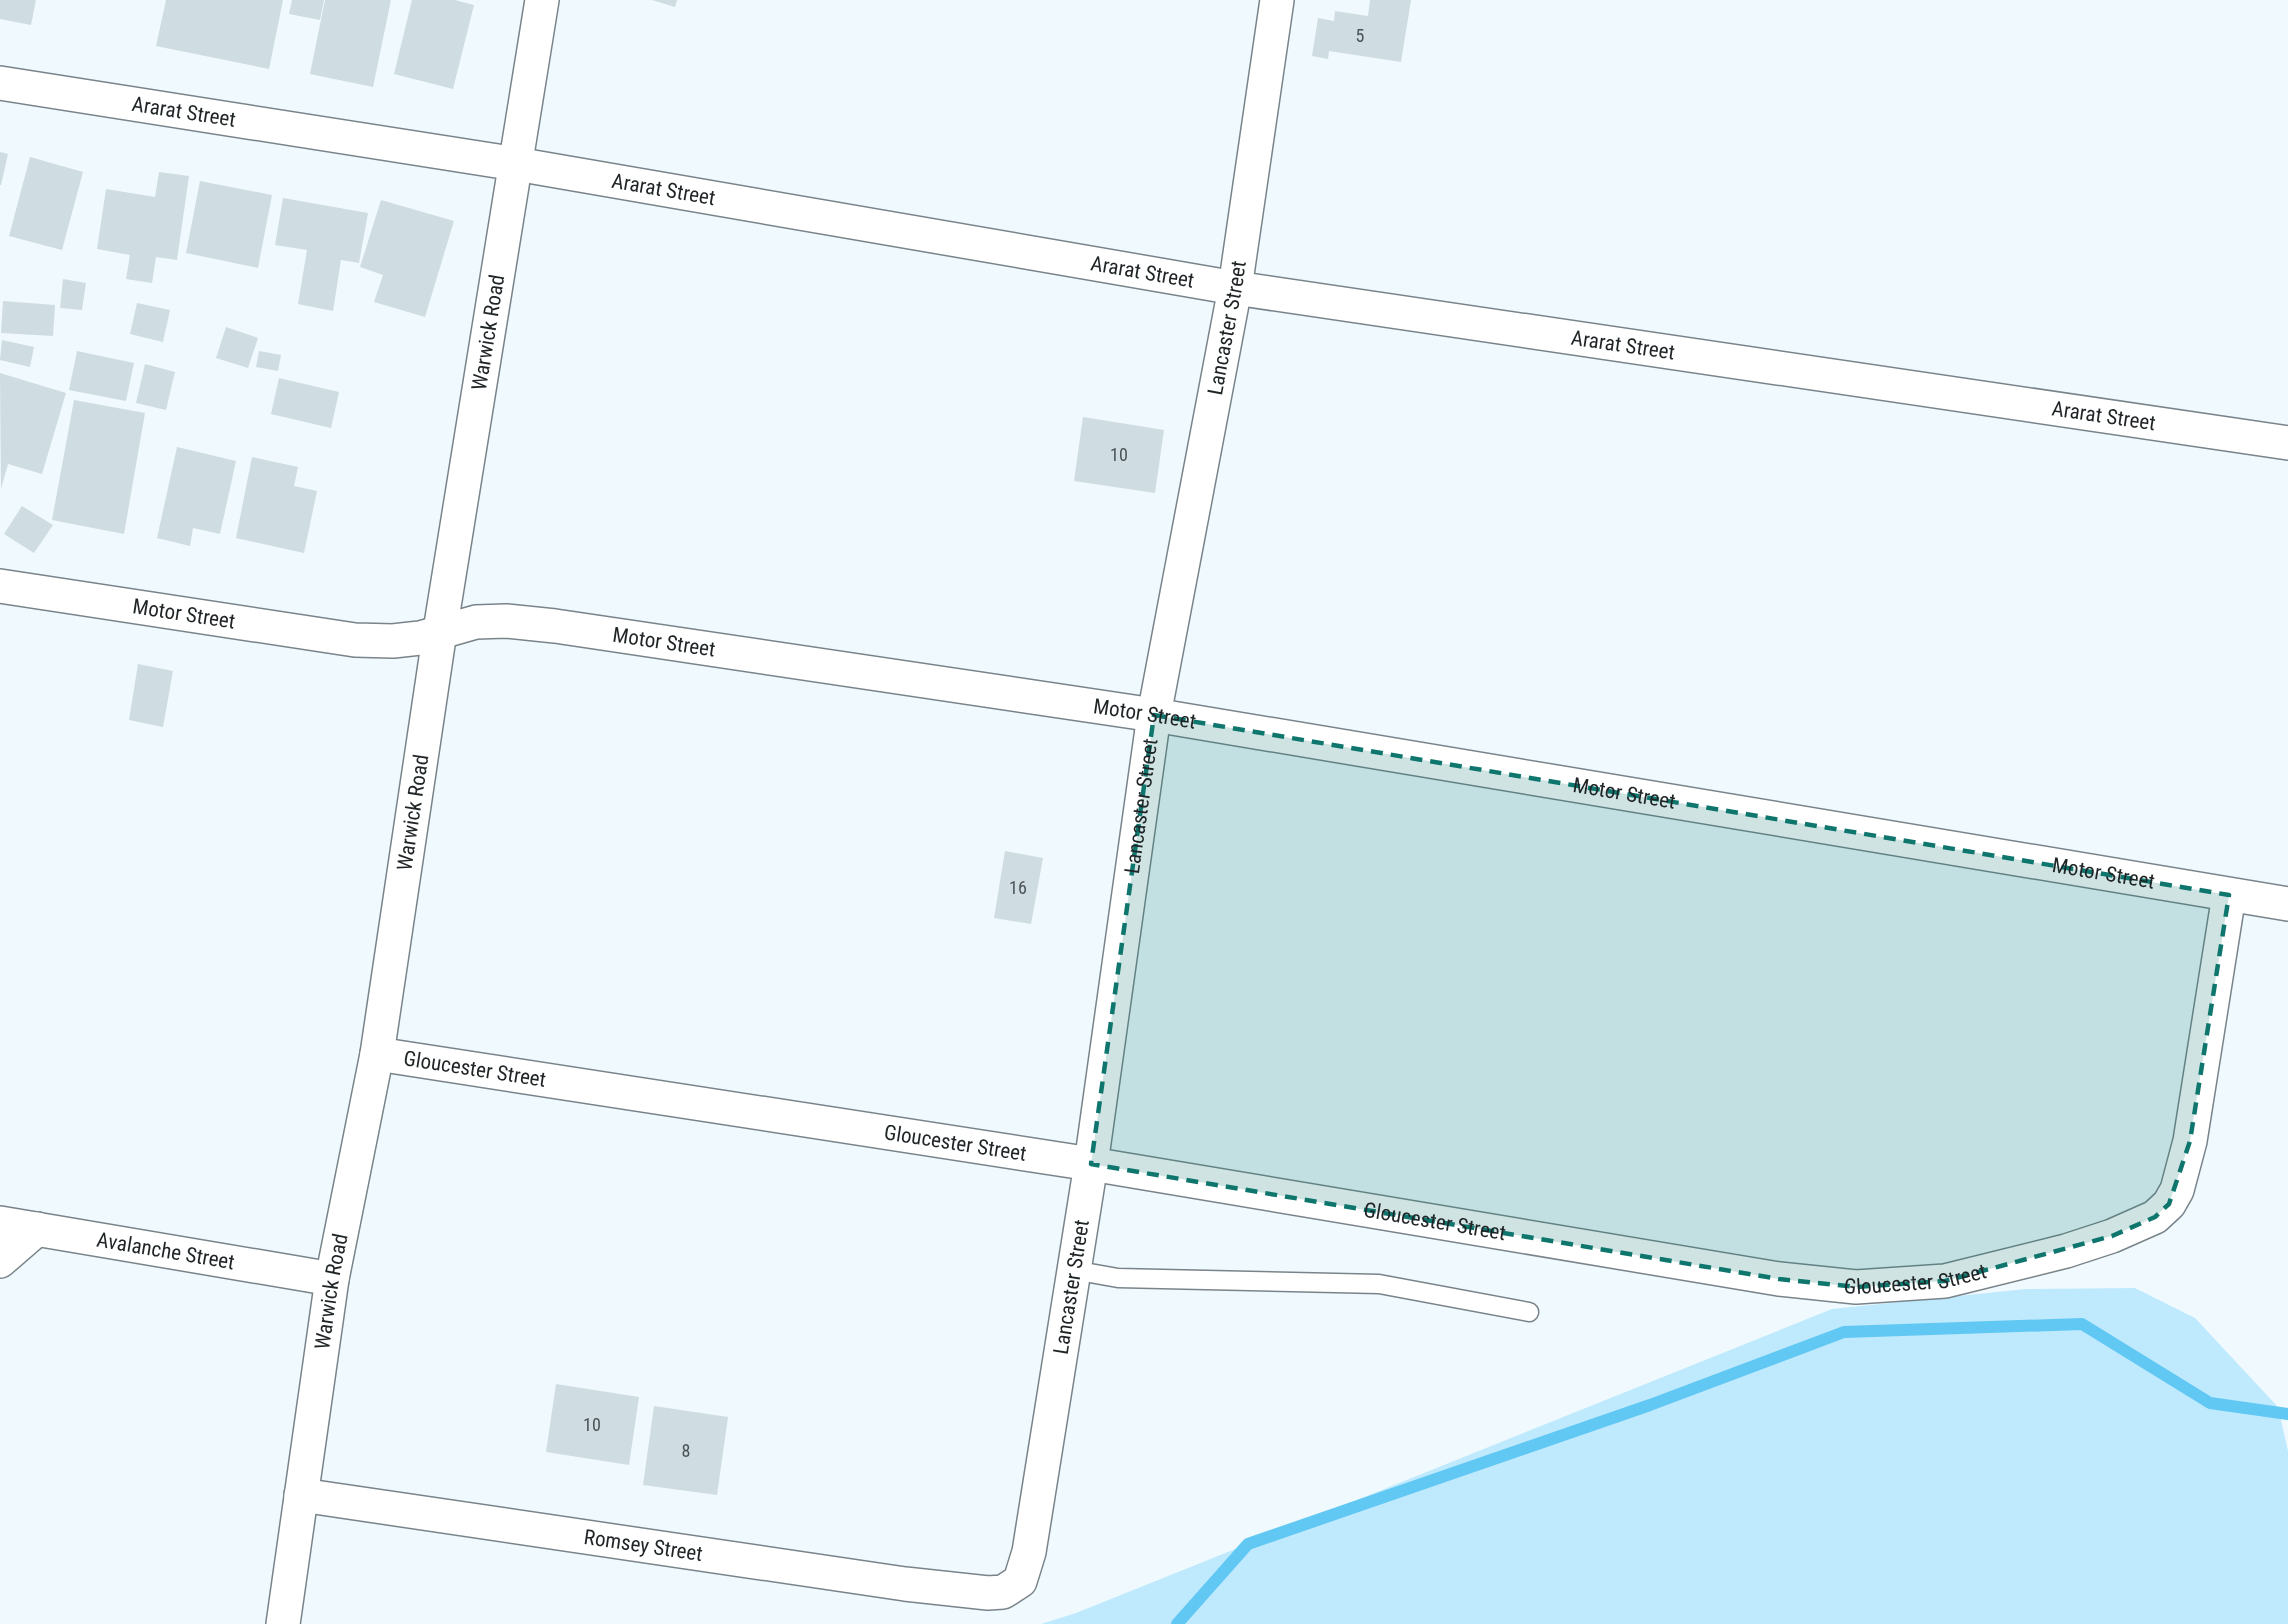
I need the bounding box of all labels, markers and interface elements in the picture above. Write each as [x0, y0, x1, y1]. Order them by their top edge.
house number: 5 [1356, 25, 1365, 46]
street label: Ararat Street [130, 92, 237, 132]
street label: Ararat Street [610, 169, 717, 210]
street label: Ararat Street [1089, 251, 1196, 293]
street label: Lancaster Street [1203, 259, 1251, 397]
street label: Warwick Road [467, 273, 509, 392]
street label: Ararat Street [1569, 326, 1676, 365]
street label: Ararat Street [2050, 396, 2157, 435]
house number: 10 [1110, 444, 1128, 465]
street label: Motor Street [131, 594, 237, 634]
street label: Motor Street [611, 623, 717, 662]
street label: Motor Street [1092, 694, 1198, 734]
street label: Lancaster Street [1120, 737, 1163, 875]
street label: Warwick Road [392, 753, 433, 872]
street label: Motor Street [1571, 773, 1677, 814]
street label: Motor Street [2051, 853, 2157, 894]
house number: 16 [1009, 877, 1027, 898]
street label: Gloucester Street [402, 1046, 548, 1092]
street label: Gloucester Street [882, 1120, 1028, 1166]
street label: Gloucester Street [1362, 1198, 1508, 1245]
street label: Lancaster Street [1049, 1218, 1094, 1356]
street label: Avalanche Street [95, 1228, 236, 1274]
street label: Warwick Road [310, 1232, 353, 1351]
street label: Gloucester Street [1843, 1259, 1989, 1299]
house number: 10 [583, 1414, 601, 1435]
house number: 8 [682, 1440, 690, 1461]
street label: Romsey Street [582, 1525, 704, 1566]

